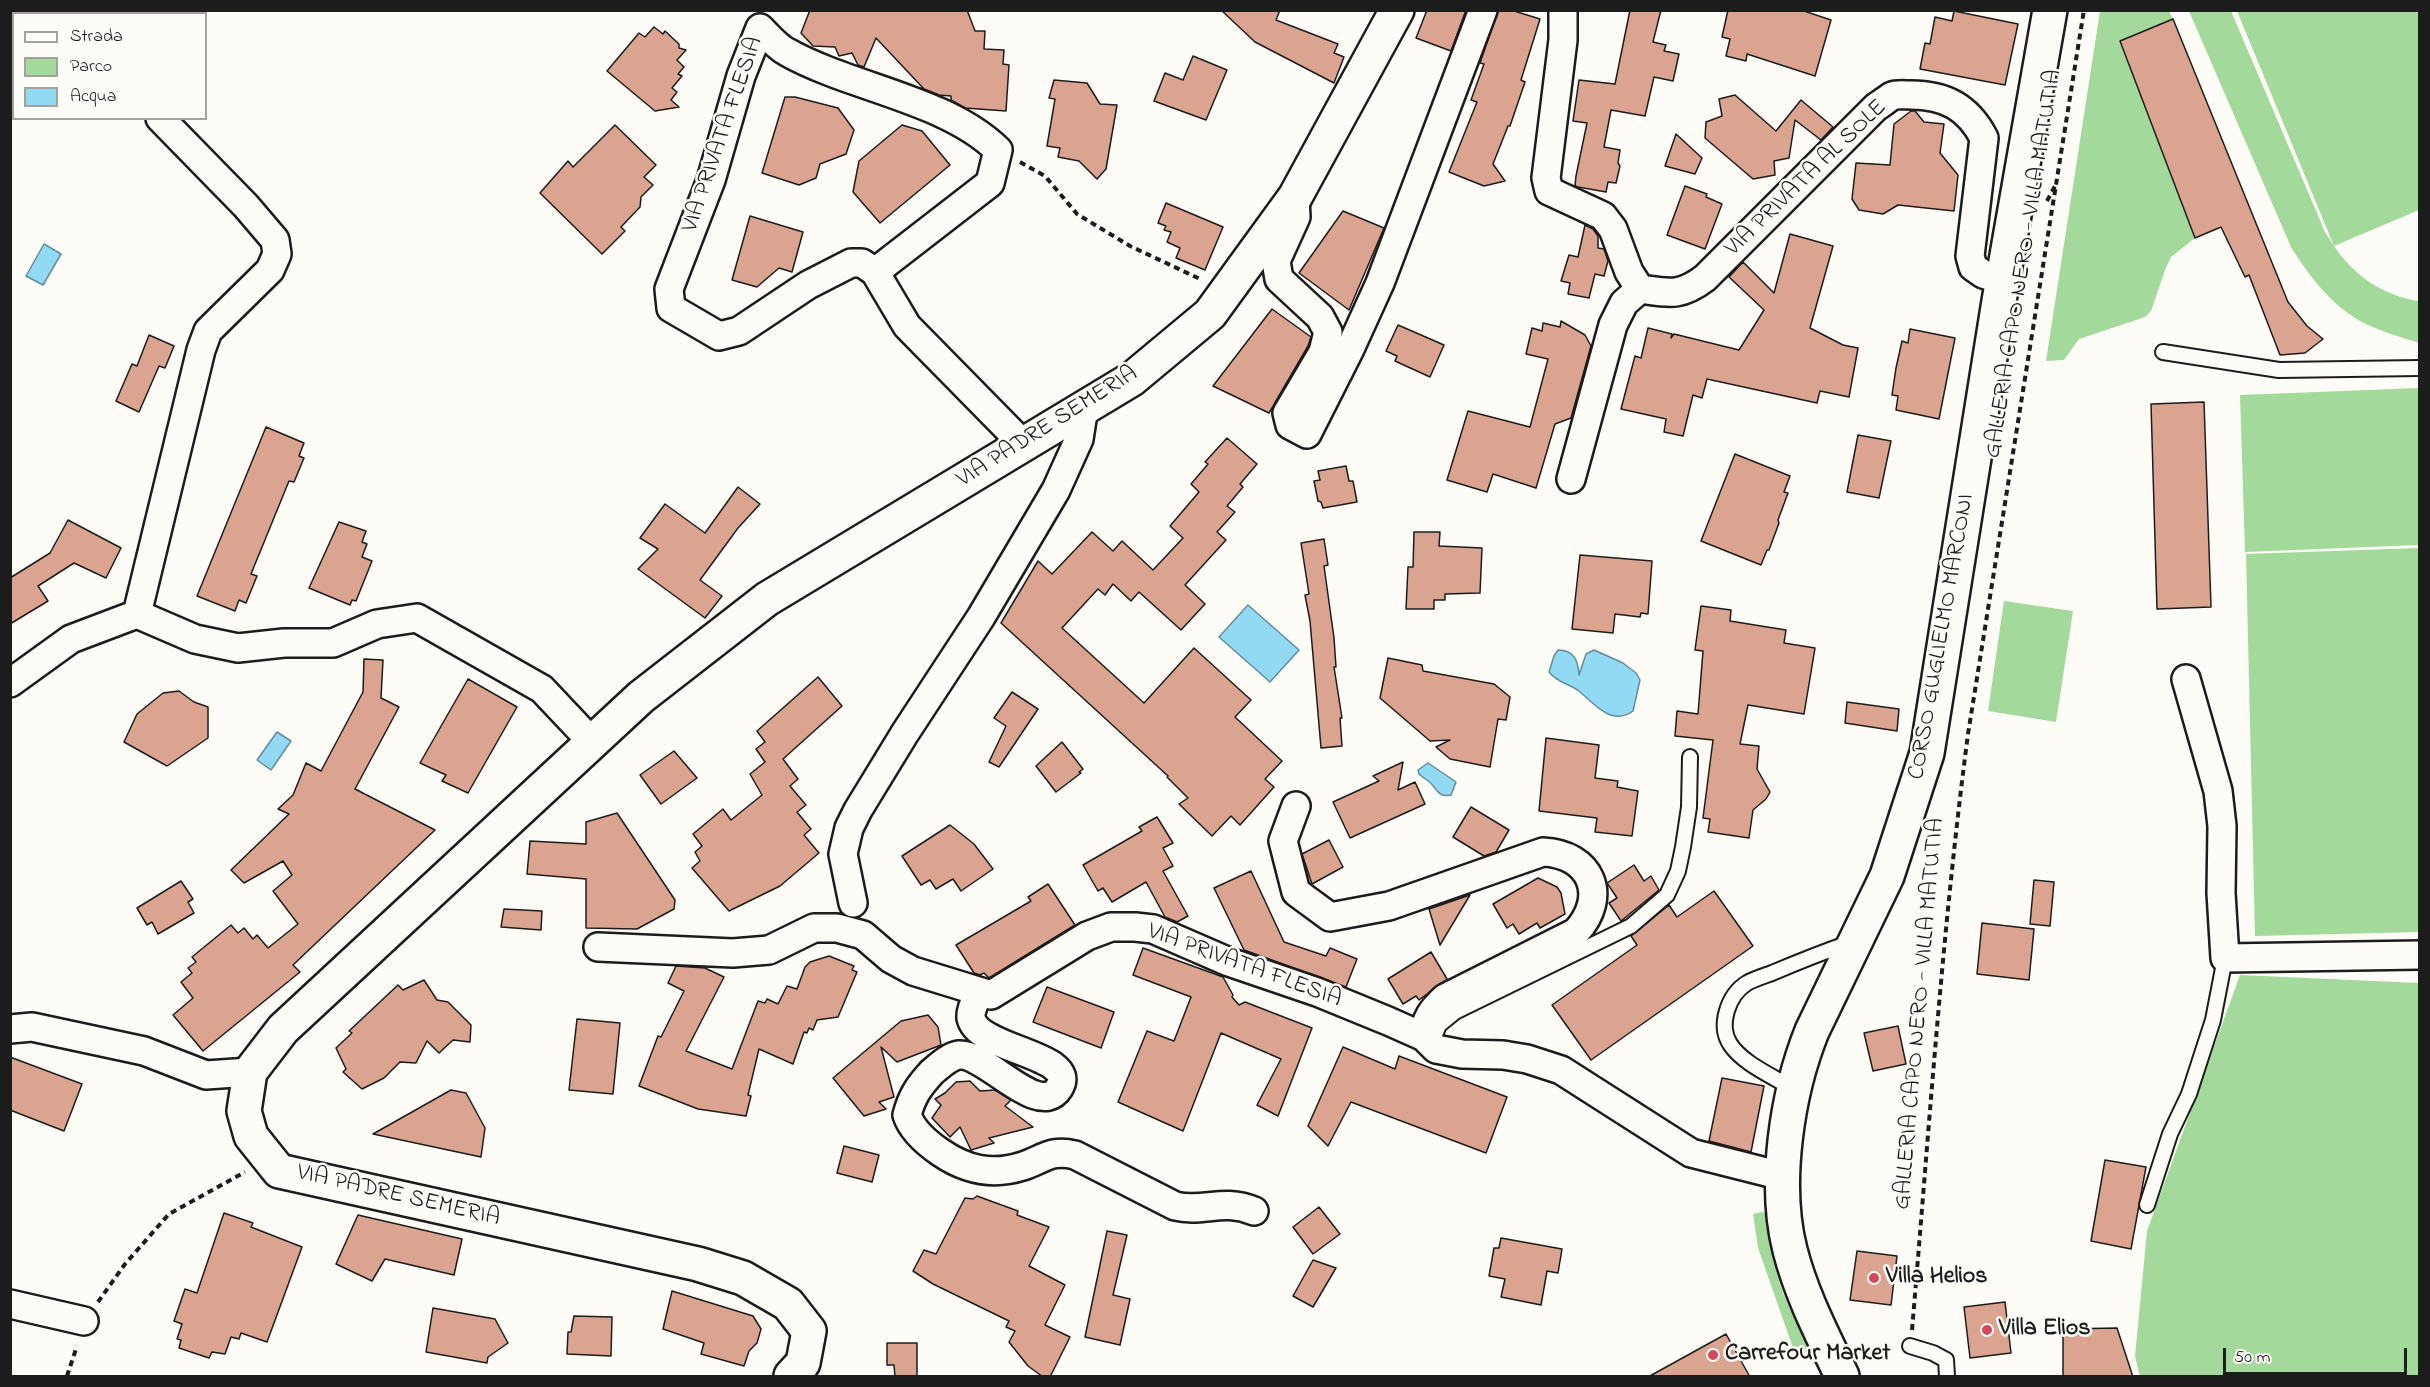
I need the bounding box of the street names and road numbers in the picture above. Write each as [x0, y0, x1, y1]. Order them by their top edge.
street label: VIA PRIVATA FLESIA [677, 34, 771, 236]
street label: GALLERIA CAPO NERO - VILLA MATUTIA [1980, 68, 2070, 460]
street label: VIA PRIVATA AL SOLE [1720, 94, 1894, 264]
street label: VIA PADRE SEMERIA [952, 361, 1144, 495]
street label: CORSO GUGLIELMO MARCONI [1904, 492, 1982, 782]
street label: GALLERIA CAPO NERO - VILLA MATUTIA [1890, 817, 1952, 1211]
street label: VIA PRIVATA FLESIA [1143, 919, 1345, 1015]
street label: VIA PADRE SEMERIA [294, 1160, 502, 1234]

